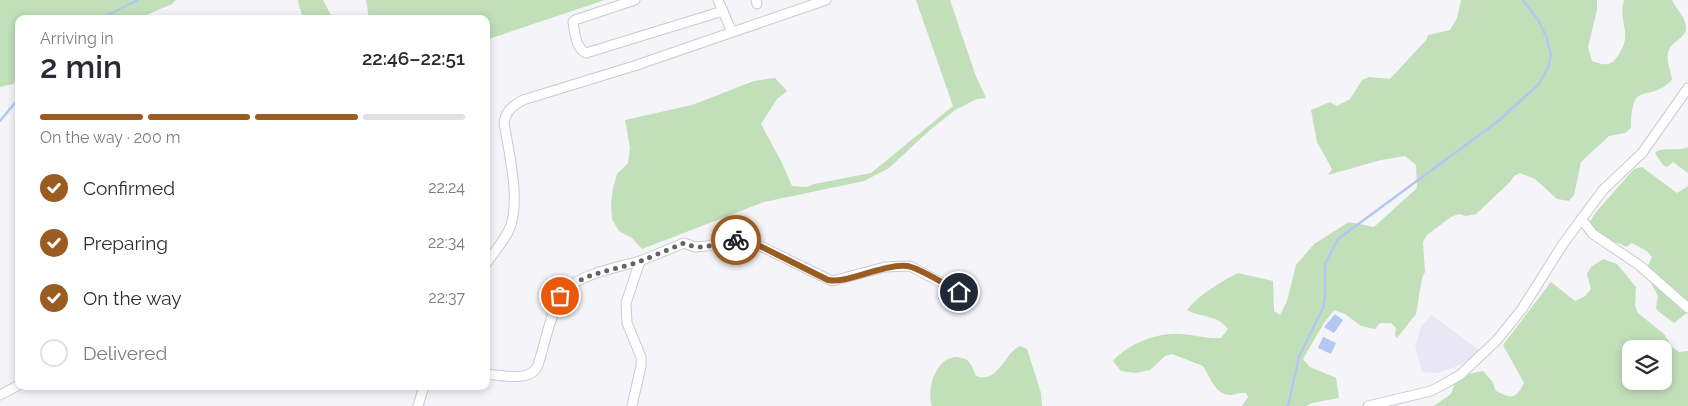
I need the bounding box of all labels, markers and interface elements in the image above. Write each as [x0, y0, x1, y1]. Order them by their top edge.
text: Arriving in [40, 29, 114, 48]
text: 22:46–22:51 [362, 47, 465, 69]
text: 2 min [40, 48, 122, 85]
text: On the way · 200 m [40, 128, 180, 147]
icon: check [40, 174, 68, 202]
text: Confirmed [83, 177, 175, 199]
text: 22:24 [428, 178, 465, 197]
courier [711, 215, 761, 265]
icon: bike [722, 226, 750, 254]
icon: check [40, 229, 68, 257]
text: Preparing [83, 232, 168, 254]
text: 22:34 [428, 233, 465, 252]
pin [938, 271, 980, 313]
pin [539, 275, 581, 317]
icon: home [945, 278, 973, 306]
icon: bag [546, 282, 574, 310]
icon: check [40, 284, 68, 312]
text: On the way [83, 287, 182, 309]
text: 22:37 [428, 288, 465, 307]
map controls [1622, 340, 1672, 390]
button: layers [1622, 340, 1672, 390]
text: Delivered [83, 342, 167, 364]

